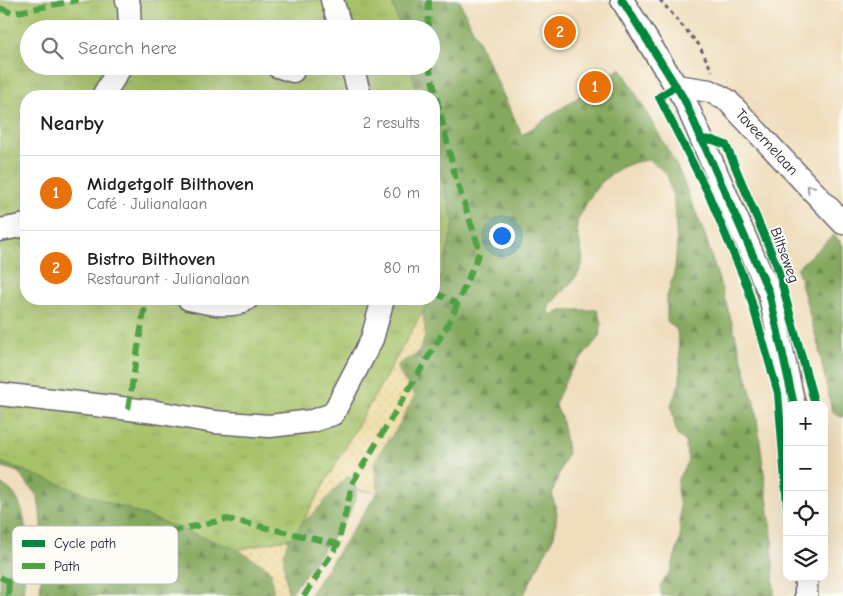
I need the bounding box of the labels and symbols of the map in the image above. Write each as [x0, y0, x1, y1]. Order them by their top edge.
pin: 2 [544, 13, 576, 51]
pin: 1 [579, 68, 611, 106]
street label: Taveernelaan [732, 105, 802, 179]
one-way arrow [807, 184, 816, 193]
your location [489, 223, 515, 249]
street label: Biltseweg [767, 225, 803, 285]
legend [12, 526, 178, 584]
text: Cycle path [54, 535, 116, 552]
text: Path [54, 558, 80, 575]

